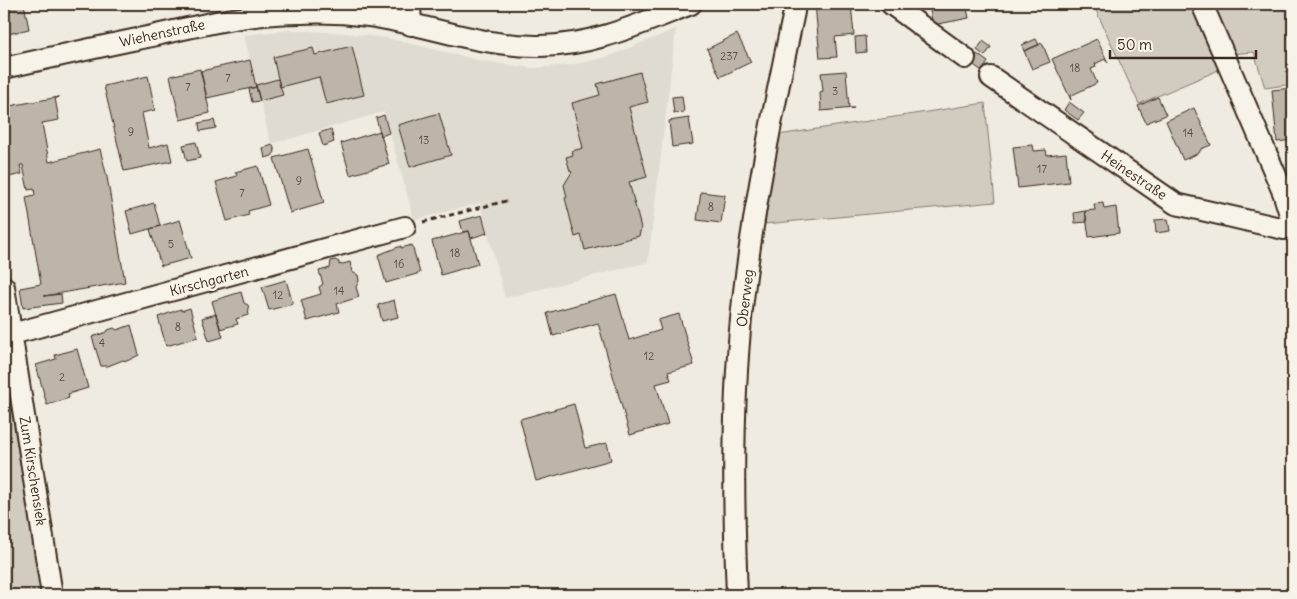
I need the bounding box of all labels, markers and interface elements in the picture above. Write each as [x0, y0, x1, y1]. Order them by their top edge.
street label: Wiehenstraße [118, 15, 206, 51]
scale bar [1110, 28, 1256, 60]
text: 50 m [1117, 35, 1152, 54]
house number: 237 [720, 49, 738, 63]
house number: 18 [1070, 61, 1080, 75]
house number: 7 [225, 71, 231, 85]
house number: 7 [185, 80, 191, 94]
house number: 3 [832, 84, 838, 98]
house number: 9 [128, 125, 134, 139]
house number: 14 [1183, 126, 1193, 140]
house number: 13 [419, 133, 429, 147]
street label: Heinestraße [1097, 146, 1171, 204]
house number: 17 [1037, 162, 1047, 176]
house number: 9 [296, 174, 302, 188]
house number: 7 [239, 186, 245, 200]
house number: 8 [708, 200, 714, 214]
house number: 5 [168, 237, 174, 251]
house number: 18 [450, 246, 460, 260]
house number: 16 [394, 257, 404, 271]
street label: Kirschgarten [168, 262, 250, 300]
street label: Oberweg [733, 268, 757, 328]
house number: 14 [334, 284, 344, 298]
house number: 12 [273, 288, 283, 302]
house number: 8 [175, 320, 181, 334]
house number: 4 [99, 336, 105, 350]
house number: 12 [644, 349, 654, 363]
house number: 2 [59, 370, 65, 384]
street label: Zum Kirschensiek [15, 415, 51, 527]

